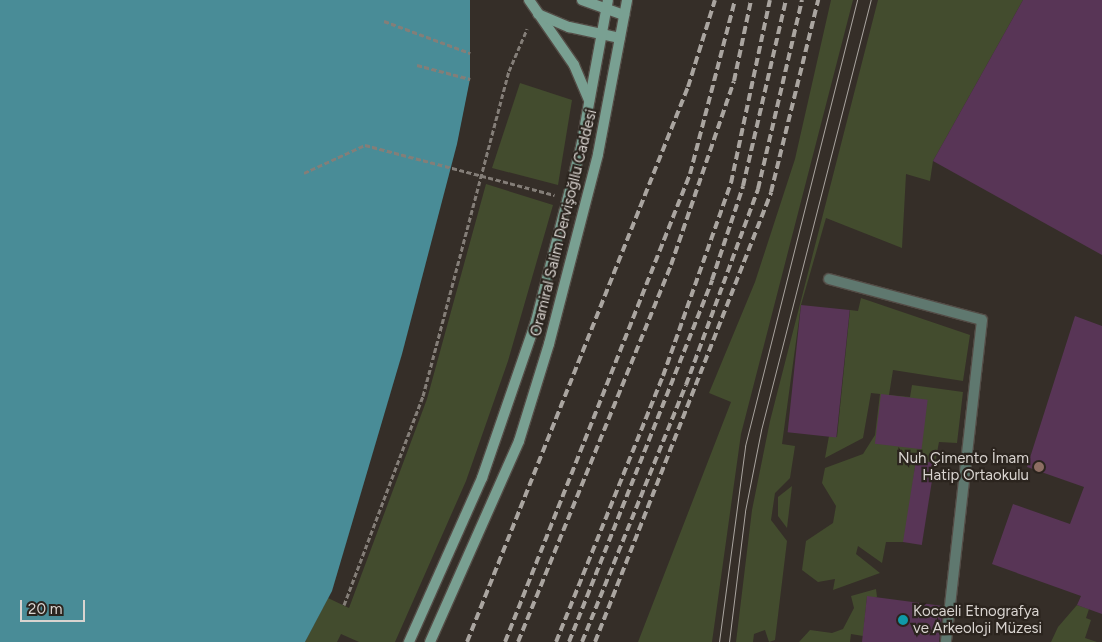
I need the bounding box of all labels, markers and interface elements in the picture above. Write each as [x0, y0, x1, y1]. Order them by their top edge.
street label: Oramiral Salim Dervişoğllu Caddesi [527, 108, 601, 338]
place label: Nuh Çimento İmam Hatip Ortaokulu [898, 449, 1029, 484]
marker: Nuh Çimento İmam Hatip Ortaokulu [1033, 461, 1045, 473]
scale bar [22, 590, 88, 622]
text: 20 m [28, 600, 62, 618]
place label: Kocaeli Etnografya ve Arkeoloji Müzesi [913, 602, 1042, 637]
marker: Kocaeli Etnografya ve Arkeoloji Müzesi [897, 614, 909, 626]

